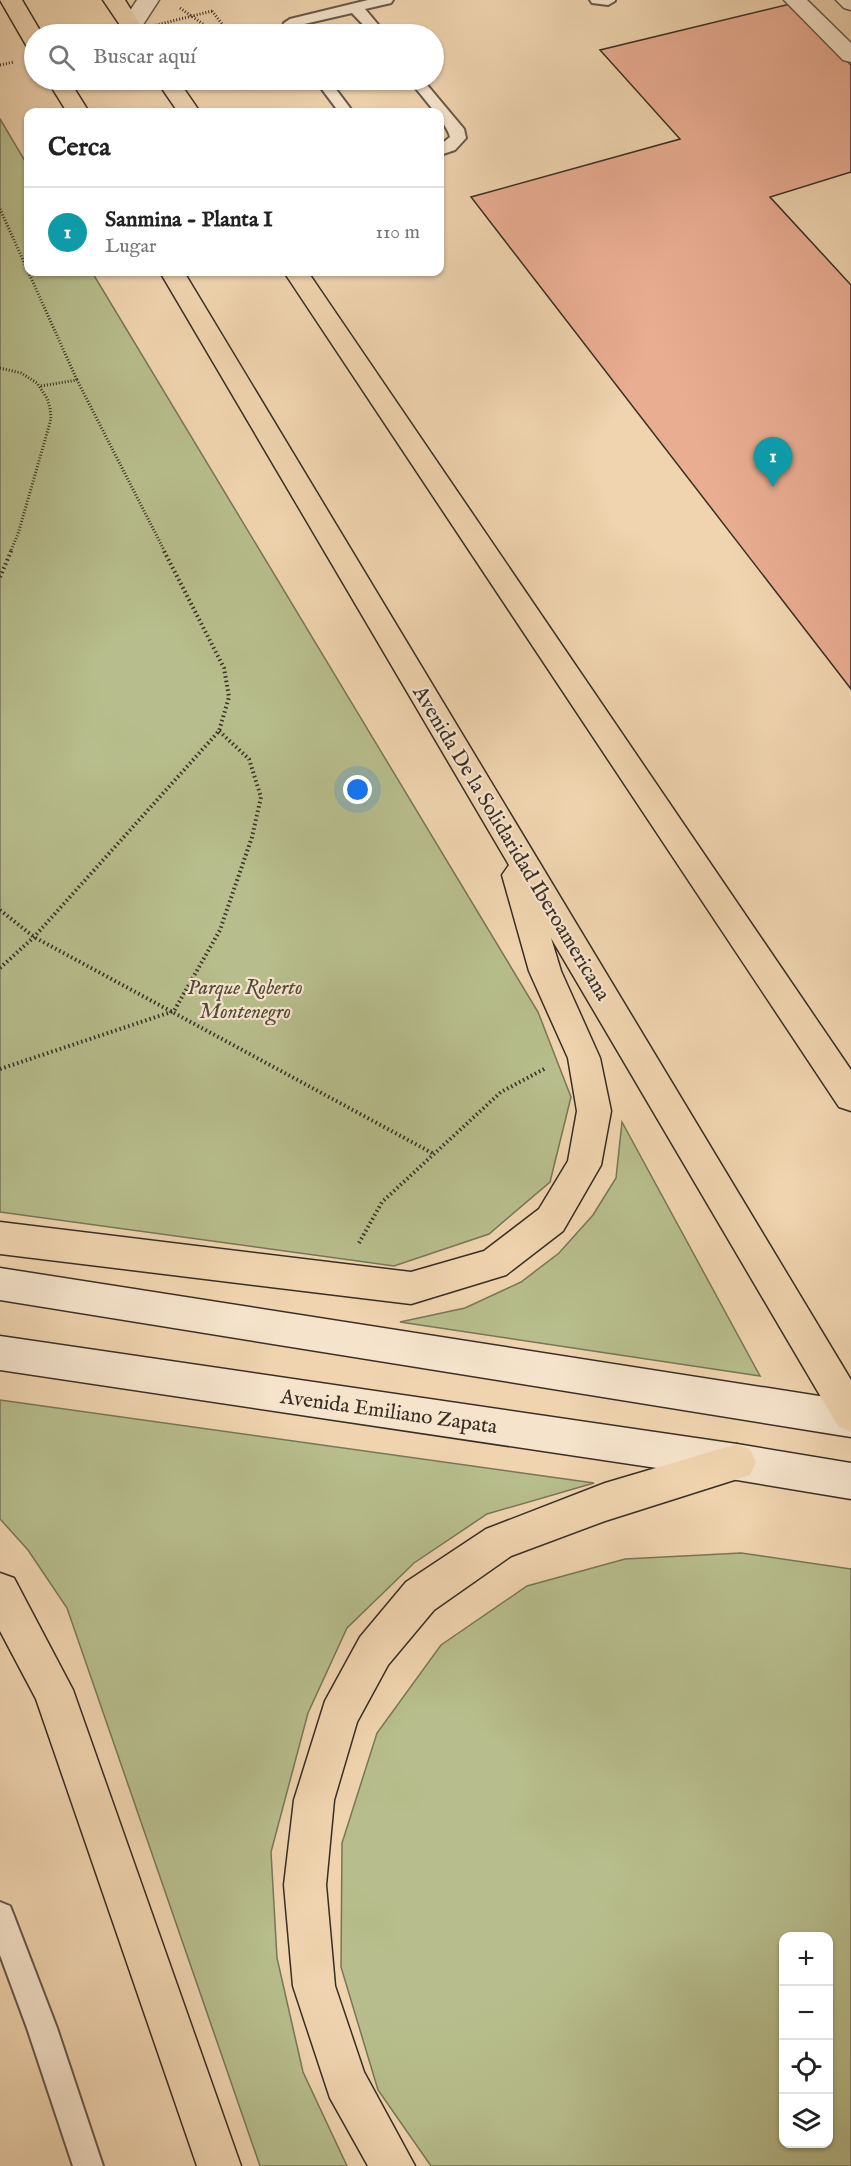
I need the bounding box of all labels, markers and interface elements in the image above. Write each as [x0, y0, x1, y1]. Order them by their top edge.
search box [24, 24, 444, 90]
icon: search [45, 41, 78, 74]
text: Buscar aquí [93, 43, 196, 71]
text: Cerca [48, 131, 110, 164]
text: Sanmina - Planta I [105, 206, 273, 234]
text: 1 [64, 220, 71, 245]
text: 110 m [376, 220, 420, 245]
text: Lugar [105, 234, 156, 259]
pin: 1 [754, 438, 792, 487]
street label: Avenida De la Solidaridad Iberoamericana [405, 680, 616, 1007]
your location [343, 775, 372, 804]
park label: Parque Roberto Montenegro [187, 975, 303, 1026]
street label: Avenida Emiliano Zapata [278, 1384, 500, 1441]
map controls [779, 1932, 833, 2148]
button: + [779, 1932, 833, 1986]
button: − [779, 1986, 833, 2040]
button: locate [779, 2040, 833, 2094]
button: layers [779, 2094, 833, 2148]

